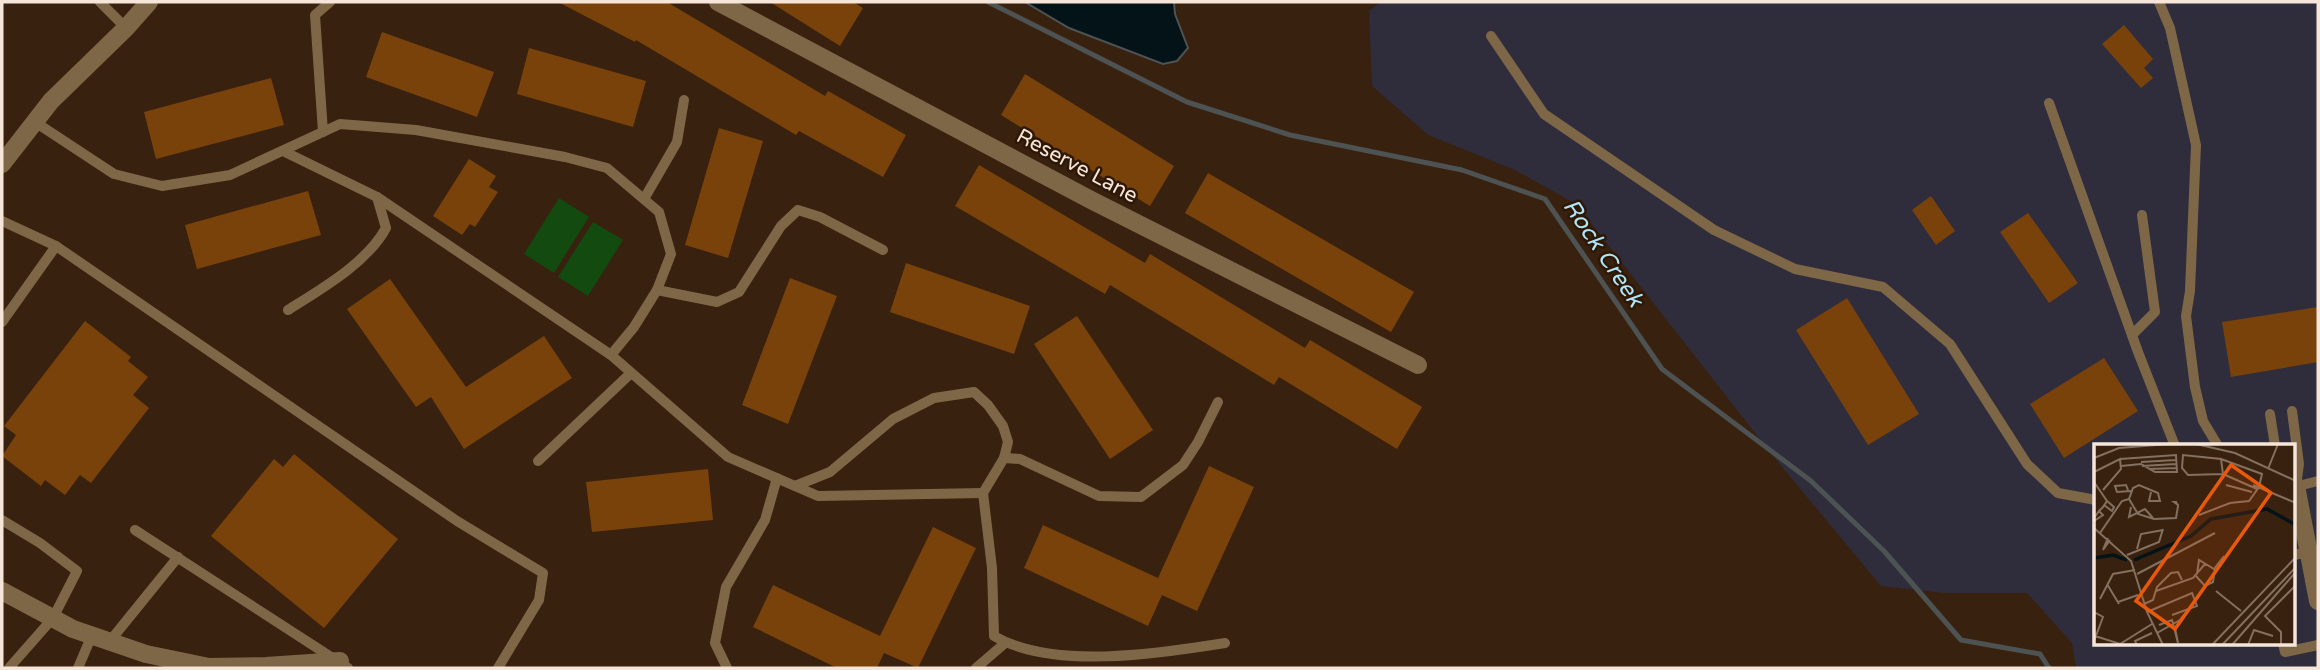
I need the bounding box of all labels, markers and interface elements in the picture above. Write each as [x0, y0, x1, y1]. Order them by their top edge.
street label: Reserve Lane [1012, 124, 1142, 208]
water label: Rock Creek [1557, 194, 1650, 313]
inset map [2094, 444, 2296, 646]

